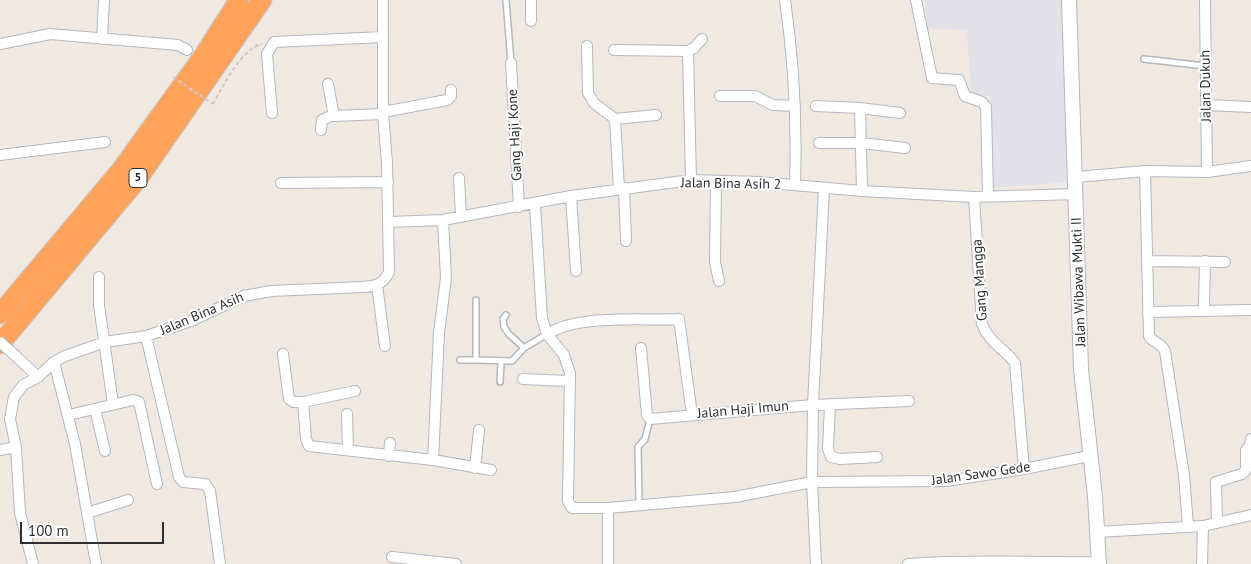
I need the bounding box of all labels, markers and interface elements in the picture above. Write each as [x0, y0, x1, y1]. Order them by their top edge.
street label: Jalan Dukuh [1197, 50, 1215, 122]
street label: Gang Haji Kone [504, 89, 526, 181]
road number: 5 [129, 168, 147, 188]
street label: Jalan Bina Asih 2 [681, 175, 781, 193]
street label: Jalan Wibawa Mukti II [1068, 217, 1090, 347]
street label: Gang Mangga [969, 238, 991, 322]
street label: Jalan Bina Asih [158, 289, 246, 339]
street label: Jalan Haji Imun [697, 398, 789, 422]
street label: Jalan Sawo Gede [931, 459, 1031, 489]
scale bar [22, 512, 166, 544]
text: 100 m [28, 521, 69, 540]

